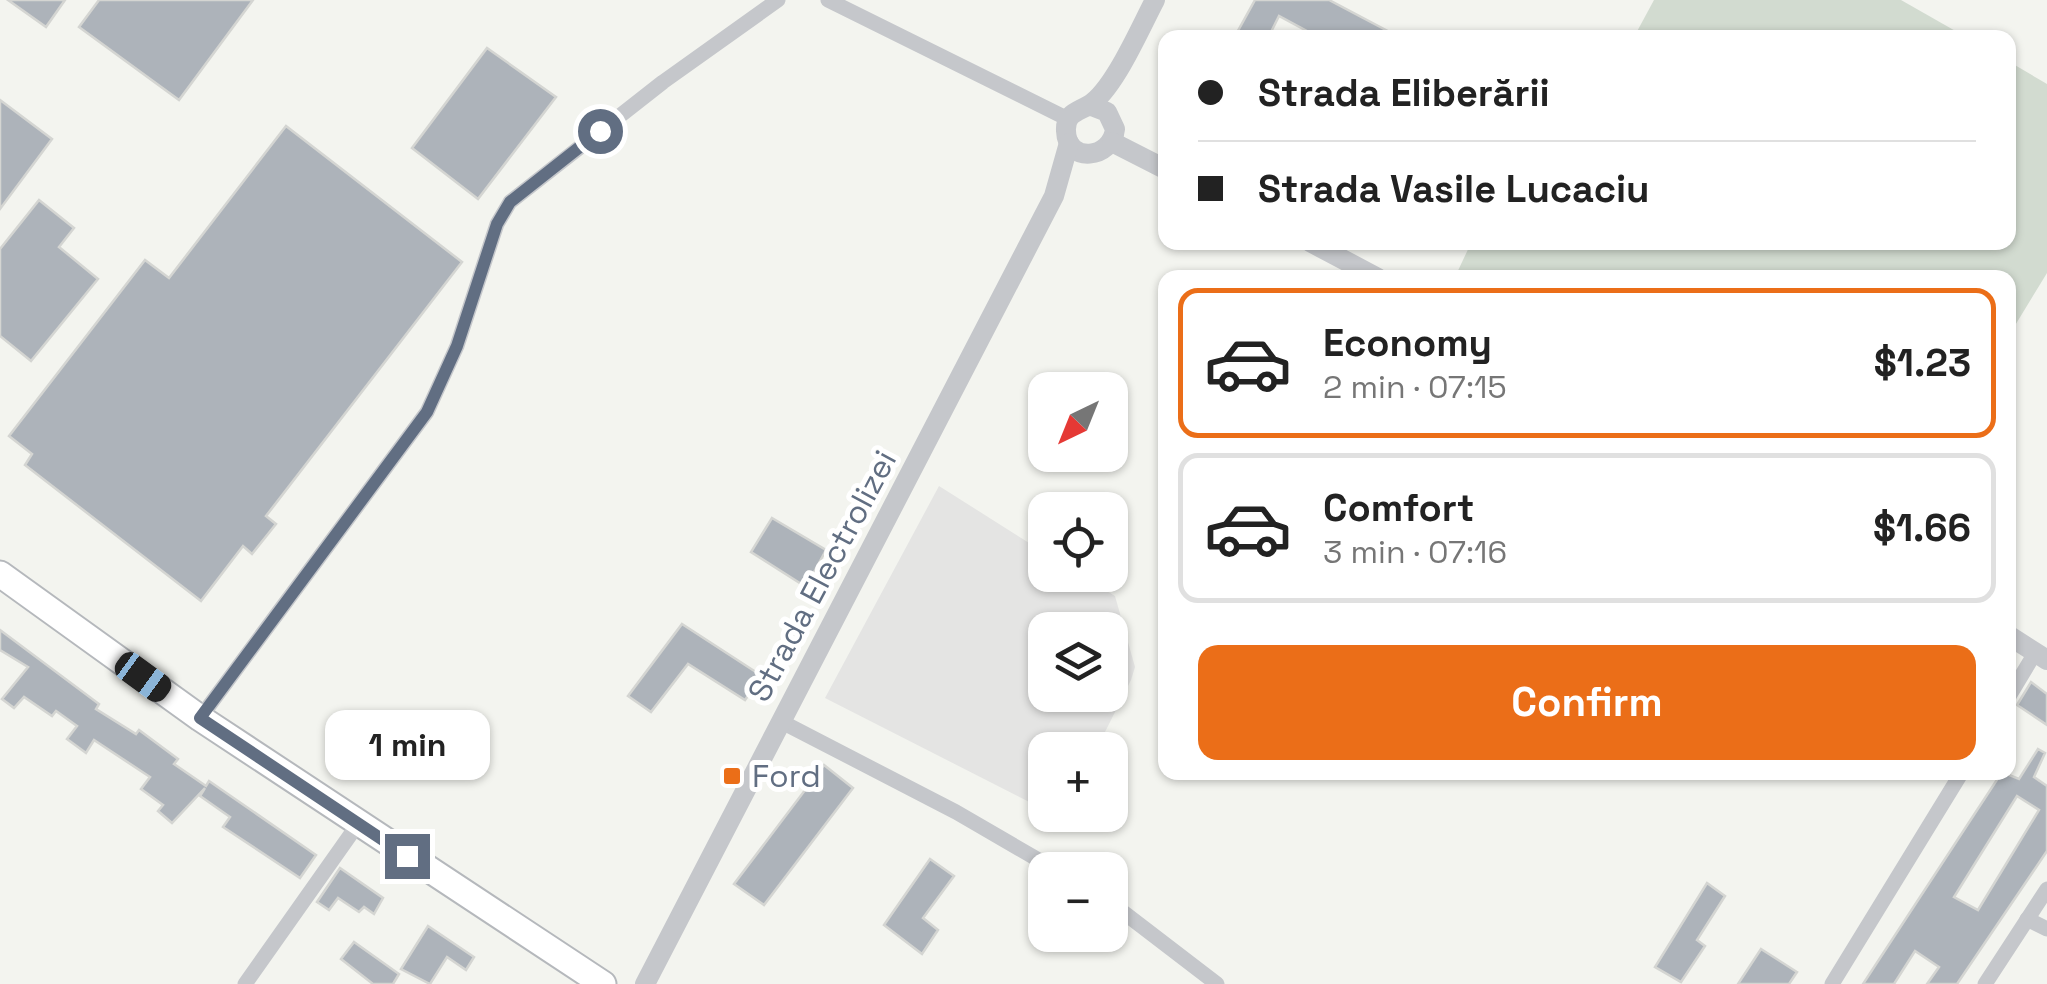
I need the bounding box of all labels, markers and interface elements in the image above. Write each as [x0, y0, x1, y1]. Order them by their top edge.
text: Strada Eliberării [1258, 69, 1550, 117]
route start [578, 109, 623, 154]
text: Strada Vasile Lucaciu [1258, 165, 1649, 213]
icon: car [1203, 318, 1293, 408]
text: Economy [1323, 319, 1492, 367]
text: $1.23 [1874, 339, 1971, 387]
text: 2 min · 07:15 [1323, 367, 1507, 407]
north arrow [1028, 372, 1128, 472]
map controls [1028, 372, 1128, 952]
street label: Strada Electrolizei [739, 443, 905, 709]
icon: car [1203, 483, 1293, 573]
text: Comfort [1323, 484, 1474, 532]
button: locate [1028, 492, 1128, 592]
text: $1.66 [1873, 504, 1971, 552]
text: 3 min · 07:16 [1323, 532, 1507, 572]
button: layers [1028, 612, 1128, 712]
button: Confirm [1198, 645, 1976, 760]
car [110, 647, 176, 707]
callout: 1 min [324, 711, 490, 781]
text: 1 min [368, 725, 447, 765]
button: + [1028, 732, 1128, 832]
place label: Ford [752, 756, 821, 796]
marker: Ford [721, 765, 743, 787]
route end [385, 834, 430, 879]
button: − [1028, 852, 1128, 952]

